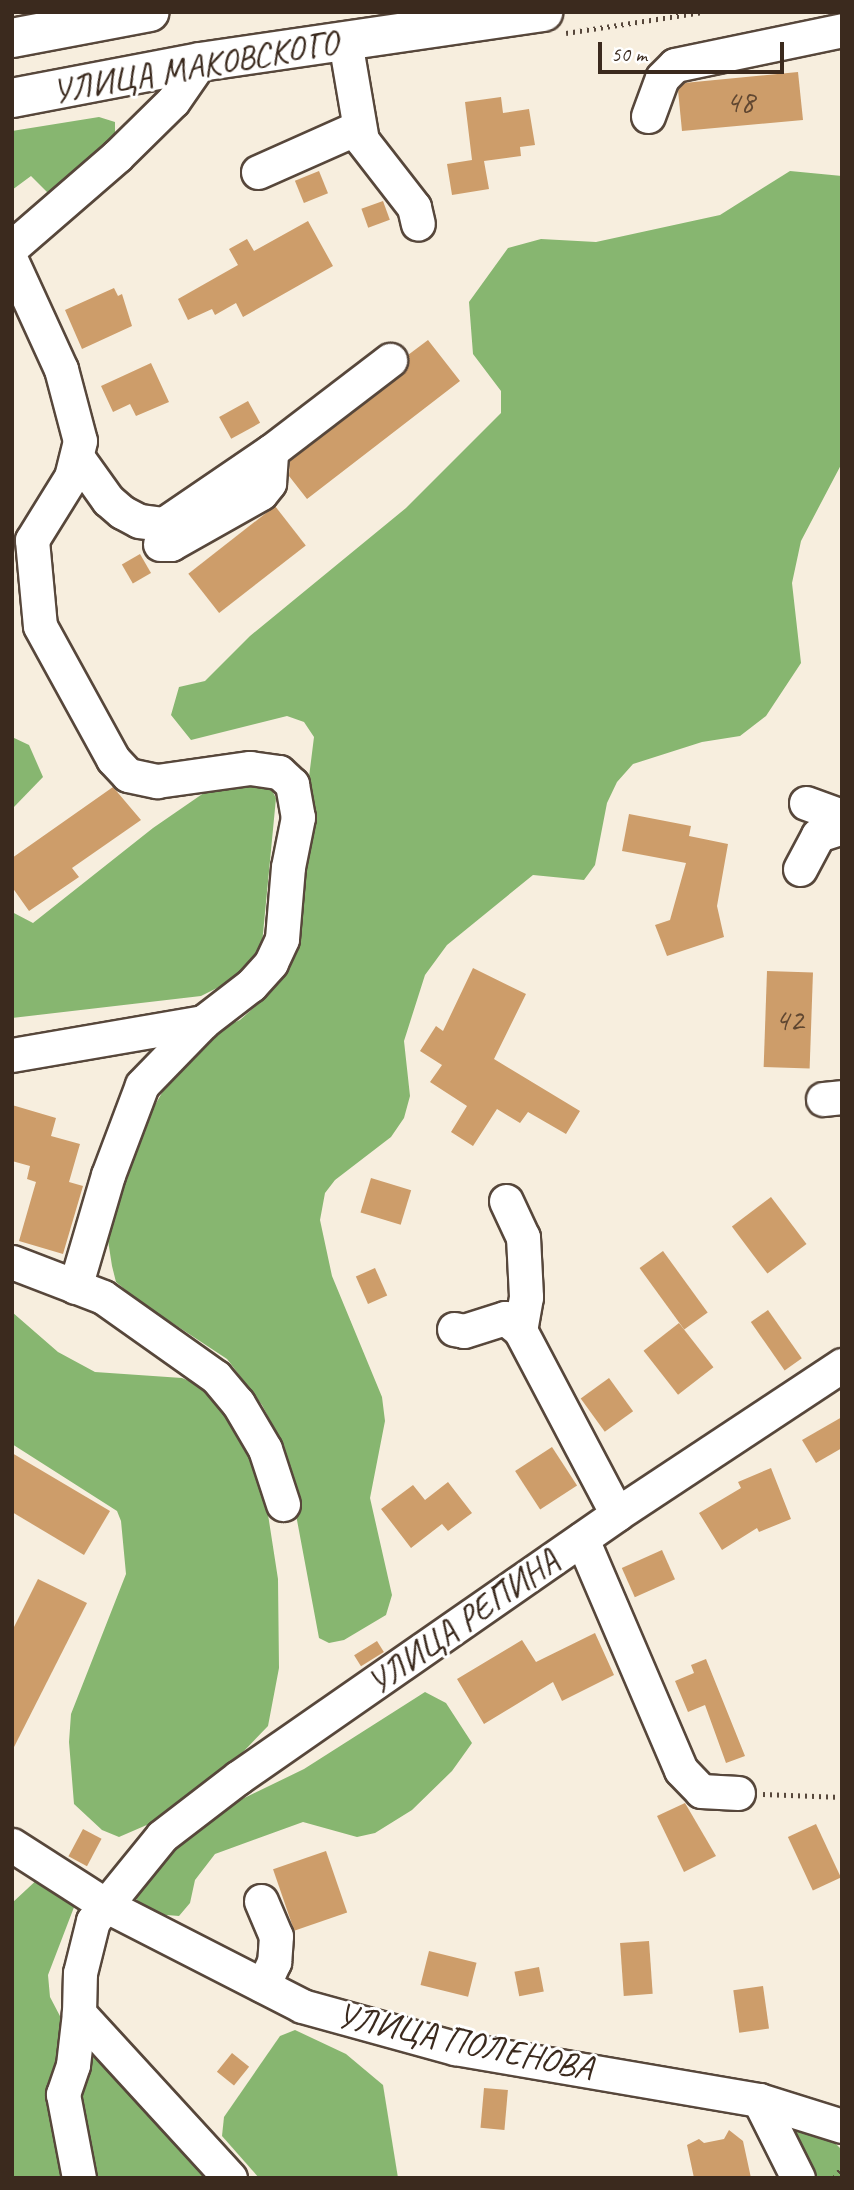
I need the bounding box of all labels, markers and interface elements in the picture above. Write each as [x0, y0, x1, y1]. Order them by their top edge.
street label: УЛИЦА МАКОВСКОГО [49, 21, 341, 113]
scale bar [602, 28, 788, 72]
text: 50 m [611, 41, 647, 67]
house number: 48 [726, 83, 754, 121]
house number: 42 [775, 1001, 803, 1039]
street label: УЛИЦА РЕПИНА [359, 1540, 567, 1704]
street label: УЛИЦА ПОЛЕНОВА [334, 1994, 596, 2090]

